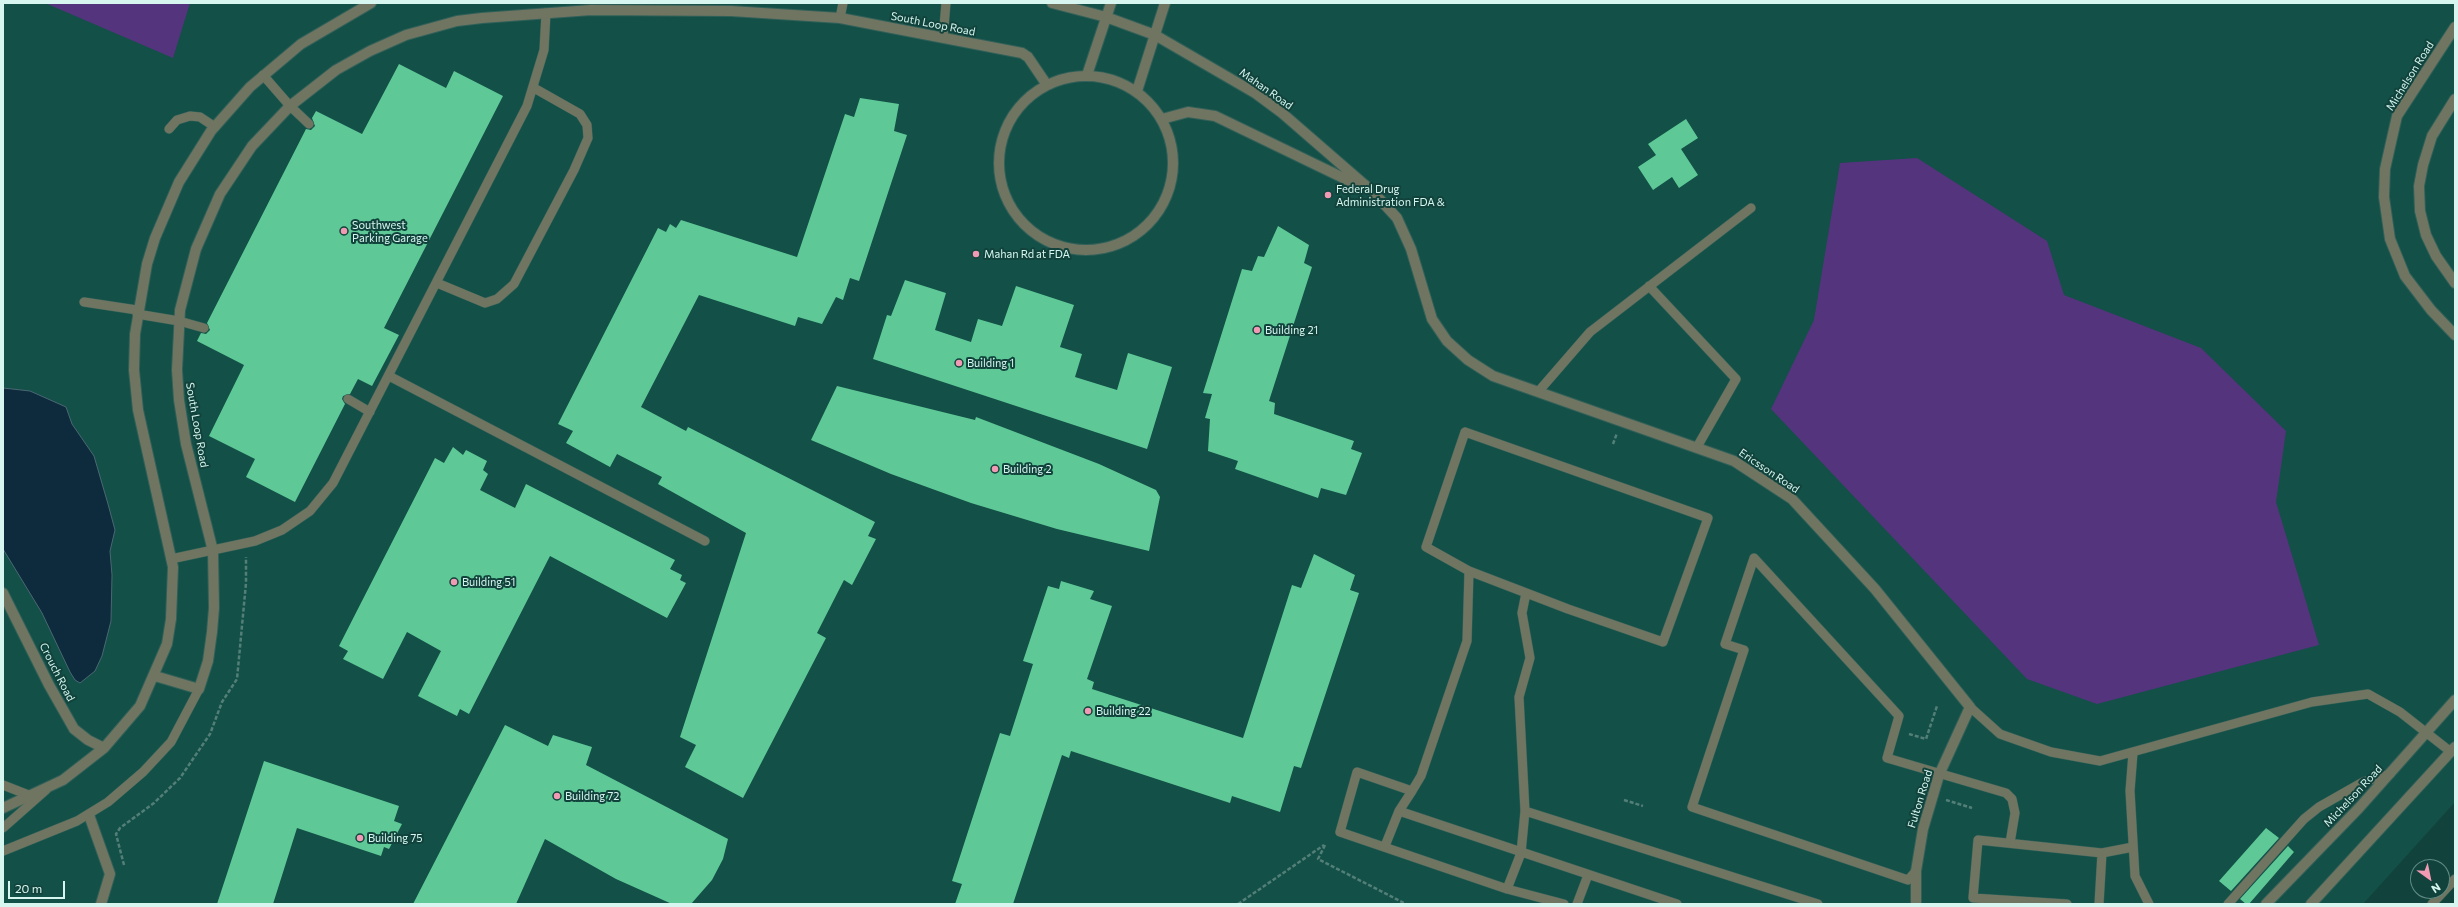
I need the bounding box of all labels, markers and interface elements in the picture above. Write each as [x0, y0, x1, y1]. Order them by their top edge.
street label: South Loop Road [890, 9, 976, 39]
street label: Michelson Road [2383, 39, 2437, 113]
street label: Mahan Road [1237, 66, 1295, 112]
place label: Federal Drug Administration FDA & [1336, 182, 1445, 208]
marker: Federal Drug Administration FDA & [1323, 190, 1333, 200]
place label: Southwest Parking Garage [352, 218, 428, 244]
marker: Southwest Parking Garage [339, 226, 349, 236]
place label: Mahan Rd at FDA [984, 247, 1070, 261]
marker: Mahan Rd at FDA [971, 249, 981, 259]
place label: Building 21 [1265, 323, 1318, 337]
marker: Building 21 [1252, 325, 1262, 335]
place label: Building 1 [967, 356, 1014, 370]
marker: Building 1 [954, 358, 964, 368]
street label: South Loop Road [183, 382, 211, 468]
street label: Ericsson Road [1736, 446, 1802, 496]
place label: Building 2 [1003, 462, 1052, 476]
marker: Building 2 [990, 464, 1000, 474]
place label: Building 51 [462, 575, 515, 589]
marker: Building 51 [449, 577, 459, 587]
street label: Crouch Road [37, 640, 77, 704]
place label: Building 22 [1096, 704, 1151, 718]
marker: Building 22 [1083, 706, 1093, 716]
street label: Michelson Road [2321, 762, 2385, 830]
street label: Fulton Road [1905, 768, 1935, 830]
place label: Building 72 [565, 789, 619, 803]
marker: Building 72 [552, 791, 562, 801]
place label: Building 75 [368, 831, 423, 845]
marker: Building 75 [355, 833, 365, 843]
north arrow [2410, 859, 2450, 899]
scale bar [10, 873, 67, 899]
text: 20 m [15, 881, 42, 895]
text: N [2429, 881, 2443, 896]

